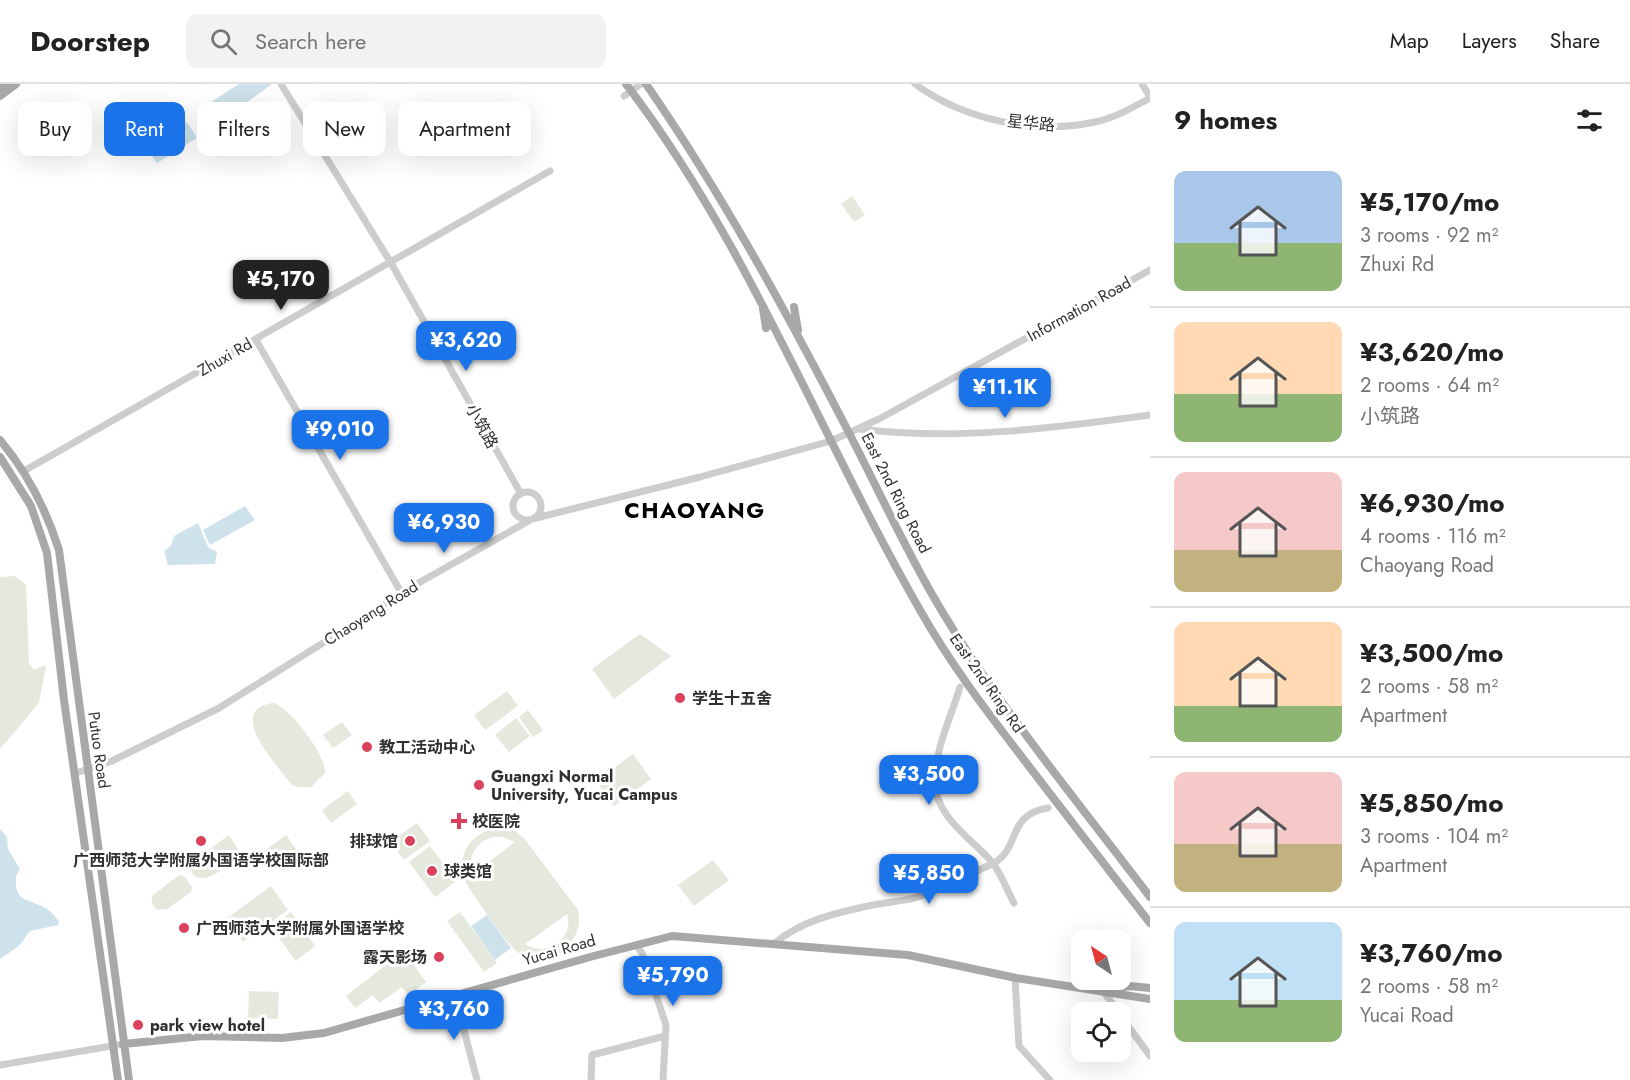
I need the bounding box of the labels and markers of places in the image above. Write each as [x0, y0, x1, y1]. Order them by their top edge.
pin: ¥5,170 [232, 260, 330, 311]
pin: ¥3,620 [417, 321, 515, 372]
pin: ¥11.1K [956, 368, 1054, 419]
pin: ¥9,010 [291, 410, 389, 461]
pin: ¥6,930 [395, 503, 493, 554]
place label: 学生十五舍 [692, 687, 772, 710]
marker: 学生十五舍 [673, 691, 687, 705]
place label: 教工活动中心 [379, 736, 475, 759]
marker: 教工活动中心 [360, 740, 374, 754]
pin: ¥3,500 [880, 755, 978, 806]
place label: Guangxi Normal University, Yucai Campus [491, 765, 677, 806]
marker: Guangxi Normal University, Yucai Campus [472, 778, 486, 792]
place label: 校医院 [472, 810, 520, 833]
marker: 校医院 [450, 812, 468, 830]
place label: 排球馆 [350, 830, 398, 853]
marker: 广西师范大学附属外国语学校国际部 [194, 834, 208, 848]
marker: 排球馆 [403, 834, 417, 848]
place label: 广西师范大学附属外国语学校国际部 [73, 849, 329, 872]
pin: ¥5,850 [880, 854, 978, 905]
place label: 球类馆 [444, 860, 492, 883]
marker: 球类馆 [425, 864, 439, 878]
place label: 广西师范大学附属外国语学校 [196, 917, 405, 940]
marker: 广西师范大学附属外国语学校 [177, 921, 191, 935]
place label: 露天影场 [363, 946, 427, 969]
marker: 露天影场 [432, 950, 446, 964]
pin: ¥5,790 [624, 956, 722, 1007]
pin: ¥3,760 [405, 990, 503, 1041]
place label: park view hotel [150, 1014, 265, 1037]
marker: park view hotel [131, 1018, 145, 1032]

